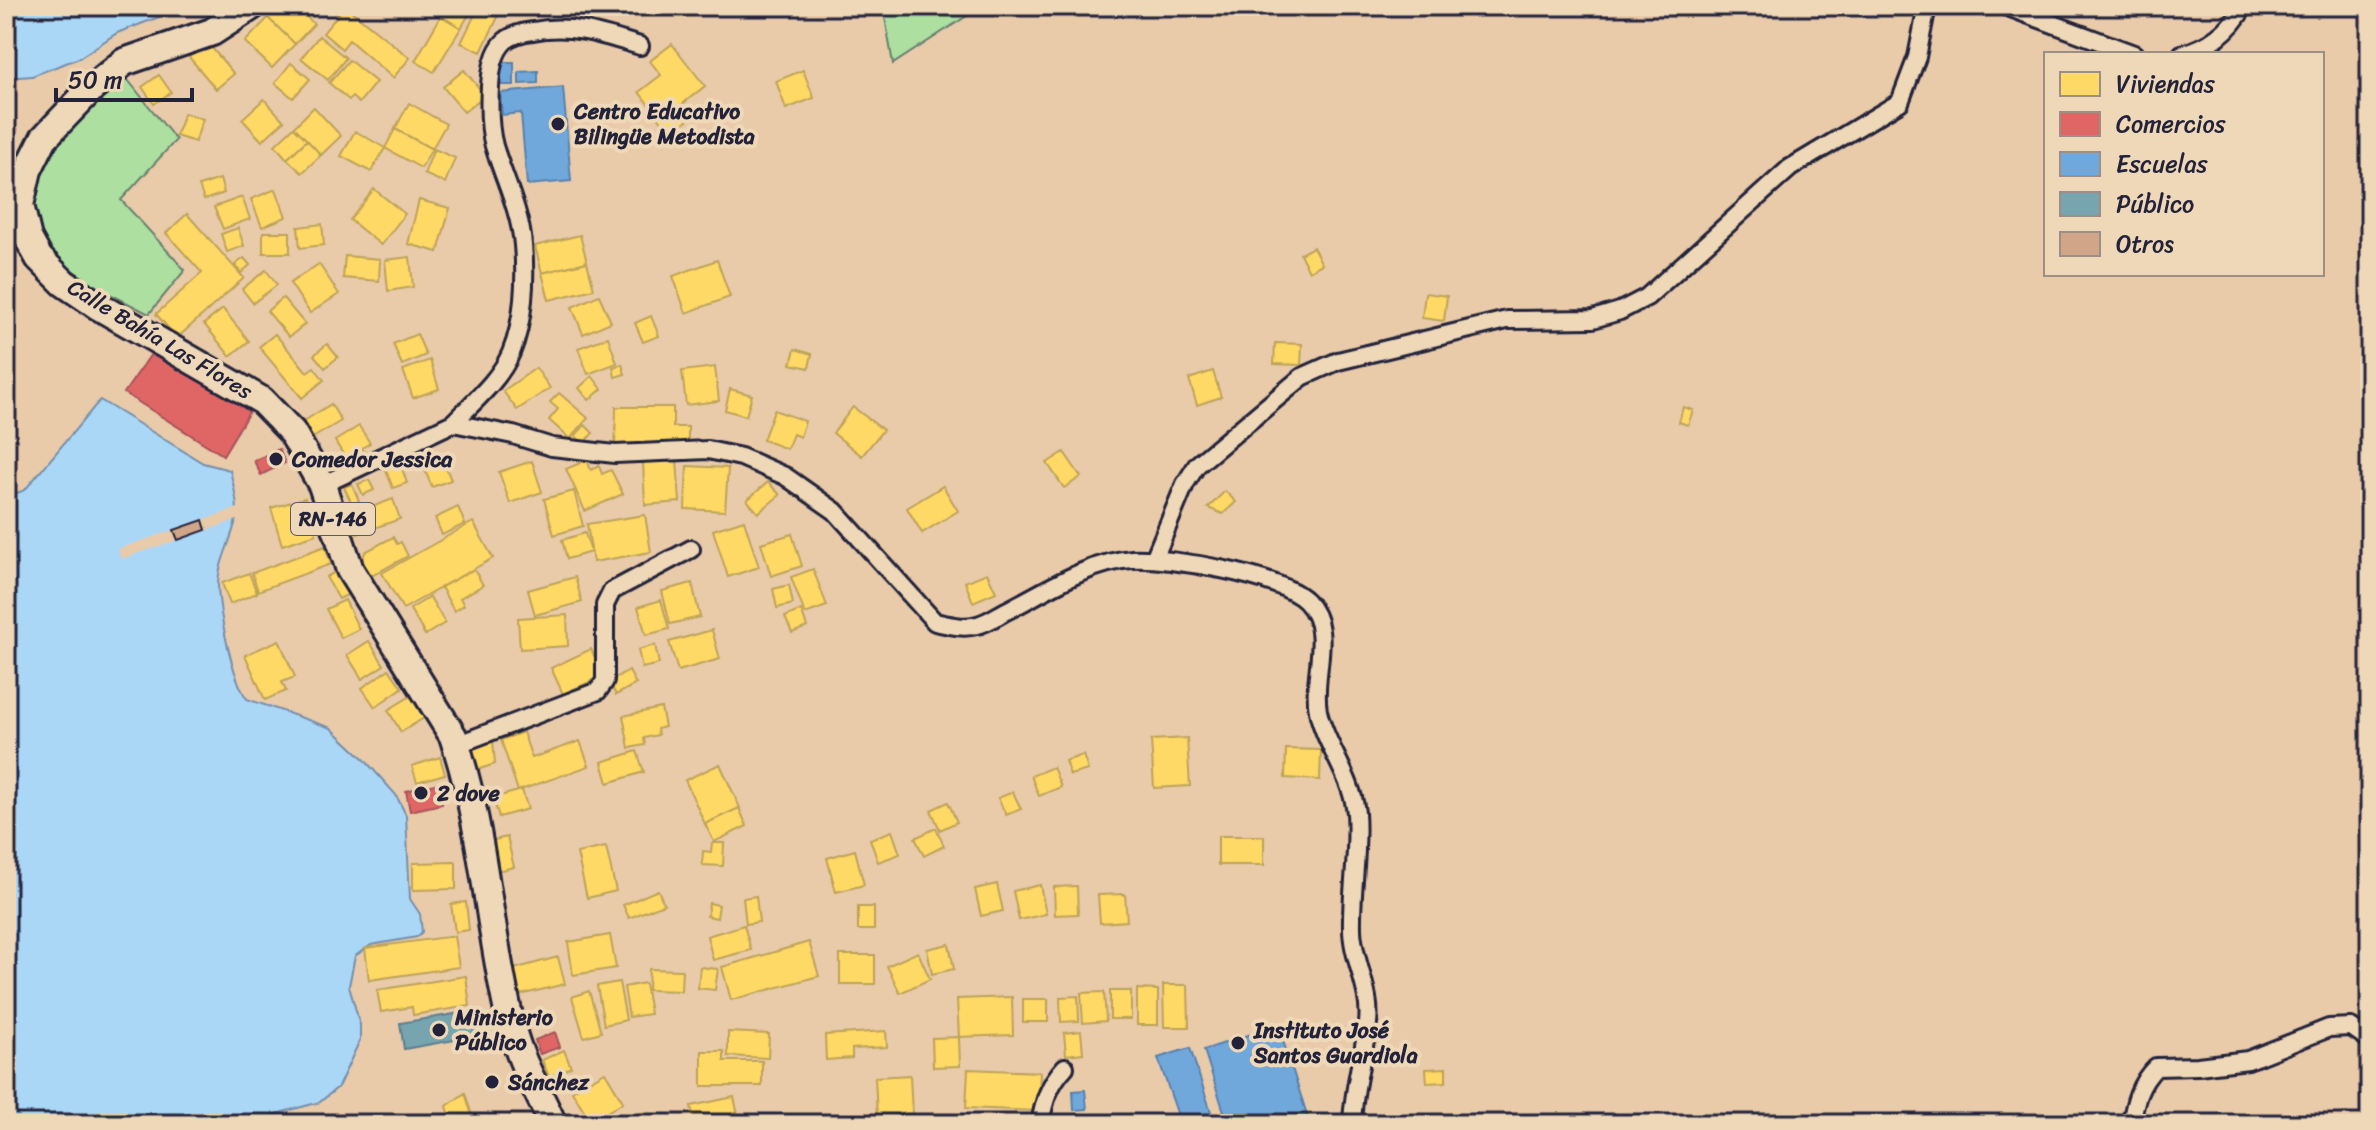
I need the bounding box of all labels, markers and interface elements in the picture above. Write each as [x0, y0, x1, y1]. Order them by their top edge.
scale bar [56, 52, 192, 102]
legend [2044, 52, 2324, 276]
text: 50 m [68, 59, 123, 101]
text: Viviendas [2116, 63, 2216, 105]
place label: Centro Educativo Bilingüe Metodista [573, 92, 755, 156]
text: Comercios [2116, 103, 2227, 145]
marker: Centro Educativo Bilingüe Metodista [549, 115, 567, 133]
text: Escuelas [2116, 143, 2208, 185]
text: Público [2116, 183, 2194, 225]
text: Otros [2116, 223, 2174, 265]
street label: Calle Bahía Las Flores [60, 268, 261, 410]
place label: Comedor Jessica [291, 440, 453, 479]
marker: Comedor Jessica [267, 450, 285, 468]
road number: RN-146 [291, 503, 375, 535]
place label: 2 dove [436, 774, 500, 813]
marker: 2 dove [412, 784, 430, 802]
place label: Ministerio Público [454, 998, 554, 1062]
place label: Instituto José Santos Guardiola [1253, 1011, 1418, 1075]
marker: Ministerio Público [430, 1021, 448, 1039]
marker: Instituto José Santos Guardiola [1229, 1034, 1247, 1052]
place label: Sánchez [507, 1063, 591, 1102]
marker: Sánchez [483, 1073, 501, 1091]

